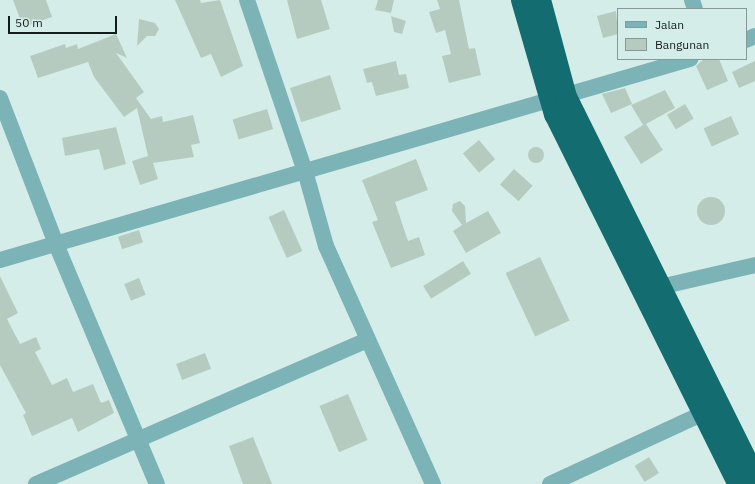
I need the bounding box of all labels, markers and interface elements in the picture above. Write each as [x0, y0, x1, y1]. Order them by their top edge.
scale bar [10, 8, 119, 34]
legend [617, 8, 747, 60]
text: 50 m [15, 15, 43, 30]
text: Jalan [655, 17, 684, 32]
text: Bangunan [655, 37, 709, 52]

